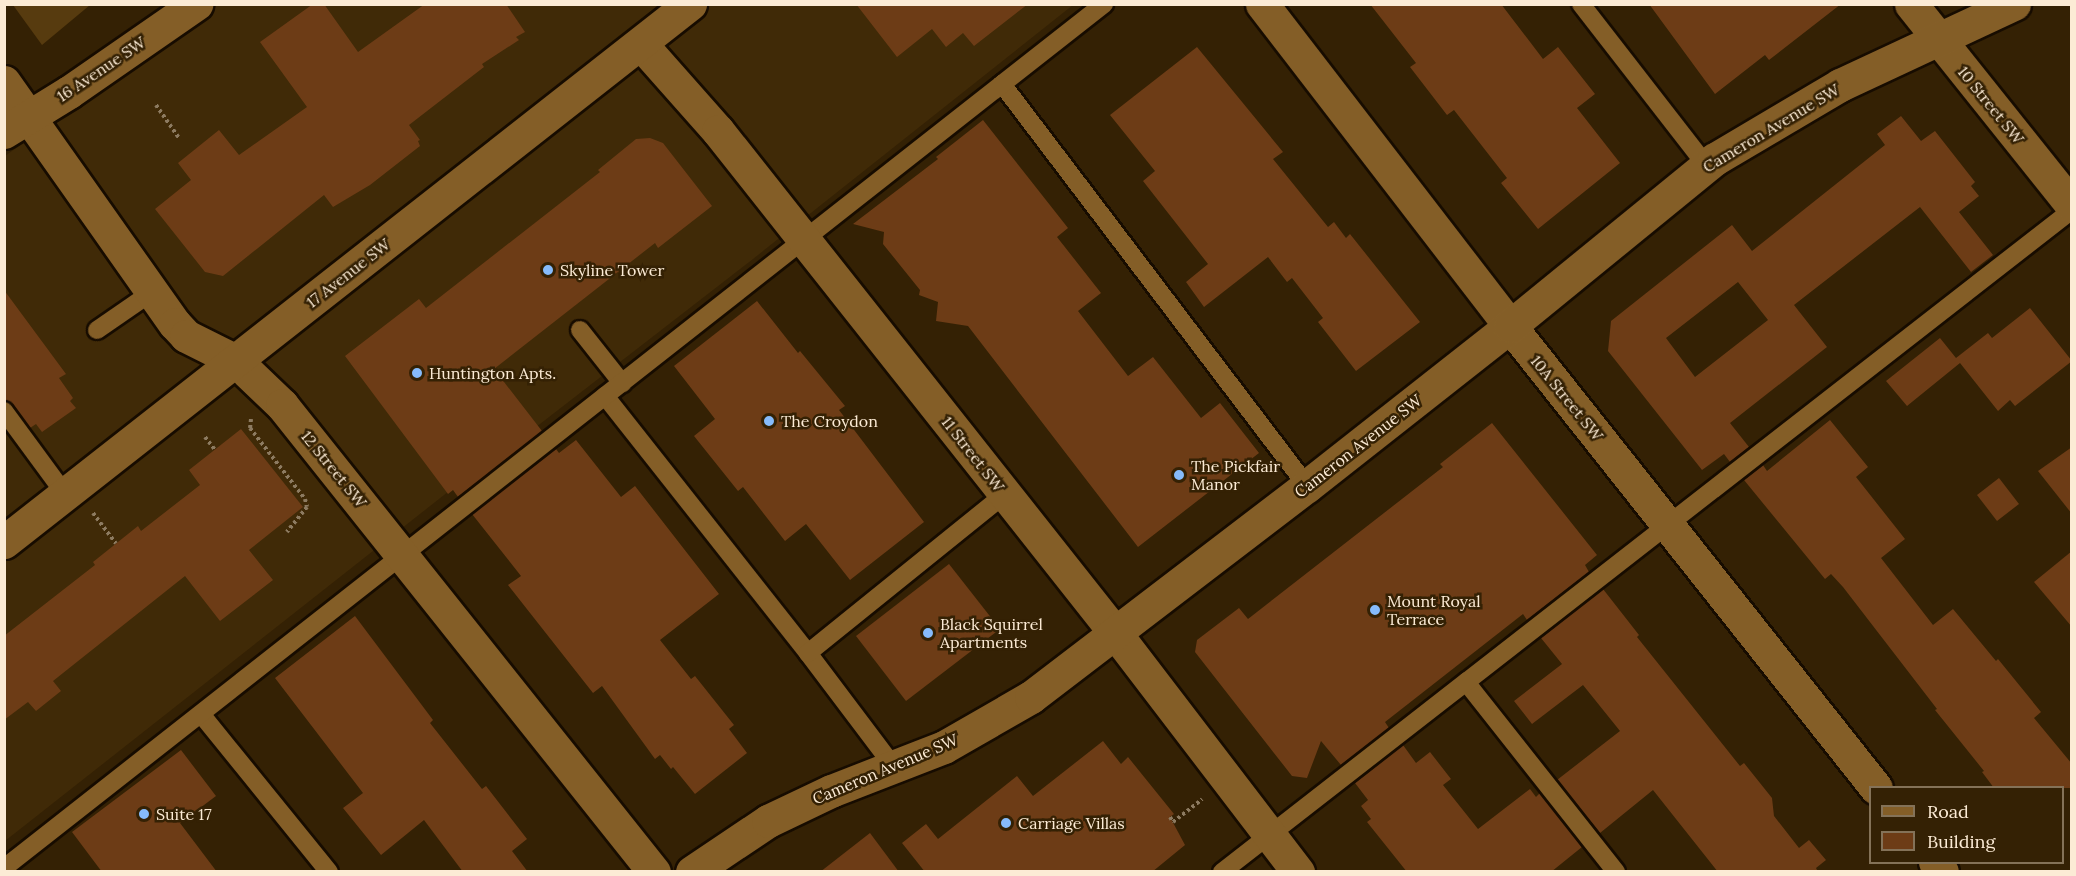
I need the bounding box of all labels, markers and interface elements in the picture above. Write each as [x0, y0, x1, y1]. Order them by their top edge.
street label: 16 Avenue SW [53, 32, 149, 106]
street label: 10 Street SW [1954, 62, 2028, 148]
street label: Cameron Avenue SW [1699, 80, 1843, 176]
street label: 17 Avenue SW [302, 234, 394, 312]
place label: Skyline Tower [560, 260, 664, 280]
marker: Skyline Tower [541, 263, 555, 277]
street label: 10A Street SW [1527, 351, 1607, 445]
place label: Huntington Apts. [429, 363, 556, 383]
marker: Huntington Apts. [410, 366, 424, 380]
street label: Cameron Avenue SW [1291, 390, 1425, 502]
place label: The Croydon [781, 411, 878, 431]
street label: 11 Street SW [938, 412, 1008, 496]
marker: The Croydon [762, 414, 776, 428]
street label: 12 Street SW [297, 427, 371, 511]
place label: The Pickfair Manor [1191, 456, 1280, 494]
marker: The Pickfair Manor [1172, 468, 1186, 482]
place label: Mount Royal Terrace [1387, 591, 1481, 629]
marker: Mount Royal Terrace [1368, 603, 1382, 617]
place label: Black Squirrel Apartments [940, 614, 1043, 652]
marker: Black Squirrel Apartments [921, 626, 935, 640]
street label: Cameron Avenue SW [809, 730, 961, 808]
legend [1869, 786, 2064, 864]
text: Road [1927, 800, 1969, 823]
place label: Suite 17 [156, 804, 212, 824]
marker: Suite 17 [137, 807, 151, 821]
place label: Carriage Villas [1018, 813, 1125, 833]
marker: Carriage Villas [999, 816, 1013, 830]
text: Building [1927, 830, 1995, 853]

